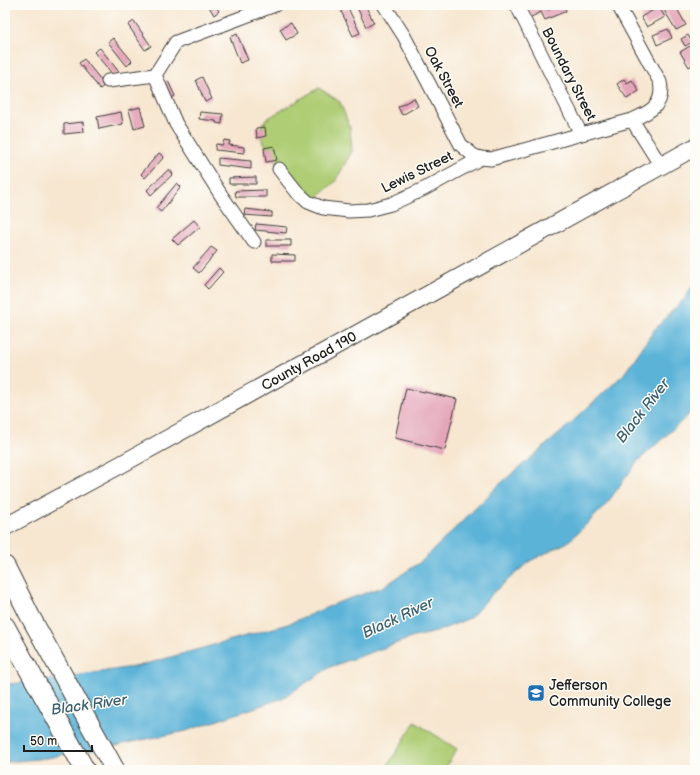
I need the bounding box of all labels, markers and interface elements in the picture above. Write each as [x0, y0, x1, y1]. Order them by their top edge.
street label: Boundary Street [538, 25, 600, 124]
street label: Oak Street [421, 43, 468, 111]
street label: Lewis Street [378, 147, 456, 197]
street label: County Road 190 [258, 328, 360, 394]
water label: Black River [612, 374, 675, 447]
water label: Black River [359, 593, 438, 643]
place label: Jefferson Community College [549, 677, 671, 710]
school or university icon: Jefferson Community College [526, 683, 546, 703]
water label: Black River [50, 690, 130, 720]
scale bar [24, 727, 92, 753]
text: 50 m [30, 734, 57, 749]

